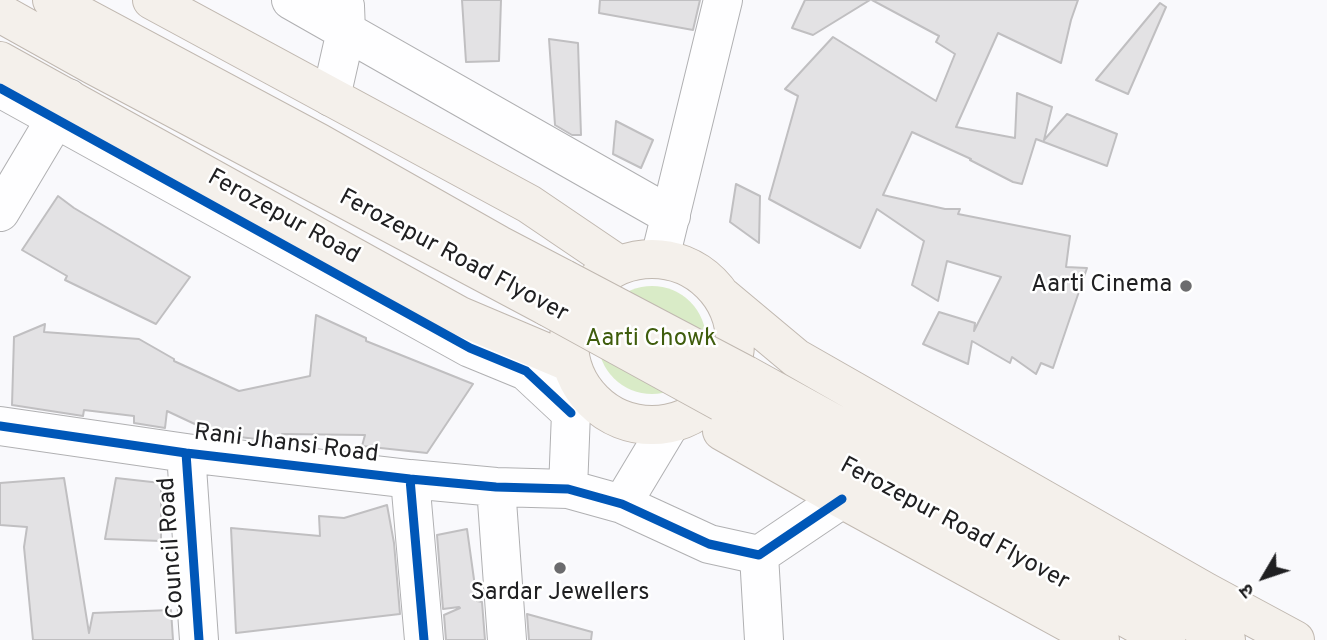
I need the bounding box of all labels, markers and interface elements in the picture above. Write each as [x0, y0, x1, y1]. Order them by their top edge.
street label: Ferozepur Road [202, 164, 364, 272]
street label: Ferozepur Road Flyover [334, 184, 572, 330]
place label: Aarti Cinema [1031, 272, 1172, 300]
marker: Aarti Cinema [1178, 278, 1194, 294]
park label: Aarti Chowk [585, 326, 717, 354]
street label: Rani Jhansi Road [192, 419, 380, 471]
street label: Ferozepur Road Flyover [835, 452, 1073, 598]
street label: Council Road [154, 476, 192, 620]
north arrow [1229, 542, 1299, 612]
marker: Sardar Jewellers [552, 560, 568, 576]
text: उ [1235, 578, 1261, 602]
place label: Sardar Jewellers [470, 580, 650, 608]

